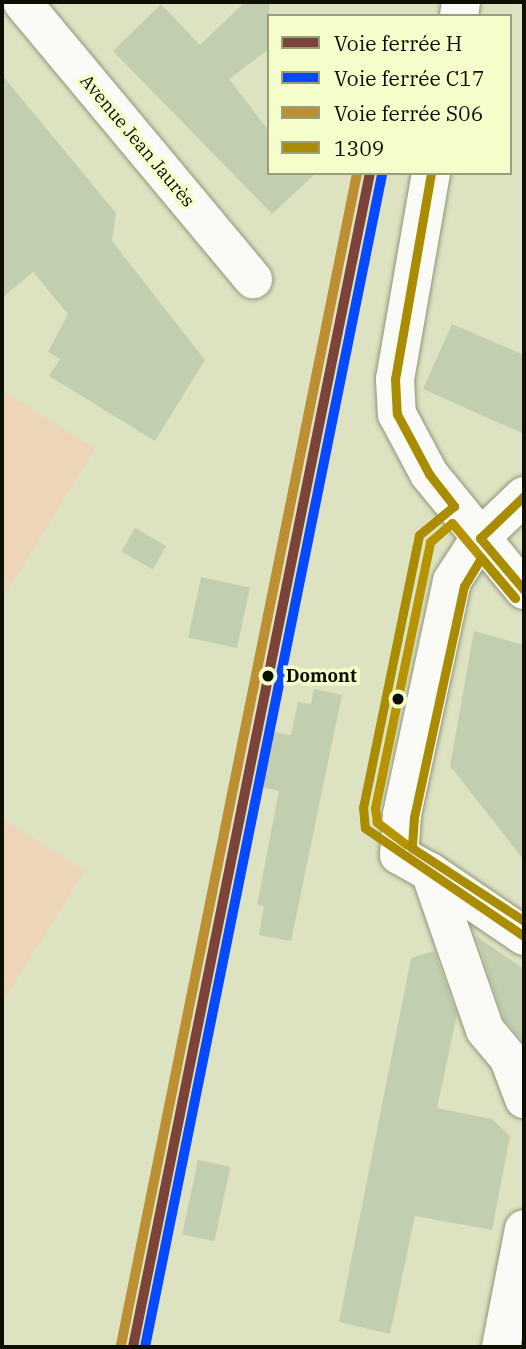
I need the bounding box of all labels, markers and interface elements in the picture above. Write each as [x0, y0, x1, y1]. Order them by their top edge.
legend [267, 14, 512, 175]
text: Voie ferrée H [334, 29, 462, 57]
text: Voie ferrée C17 [334, 64, 485, 92]
street label: Avenue Jean Jaurès [75, 70, 199, 212]
text: Voie ferrée S06 [334, 99, 483, 127]
text: 1309 [334, 134, 384, 162]
marker: Domont [257, 665, 279, 687]
place label: Domont [286, 665, 357, 687]
unlabelled marker [391, 692, 405, 706]

